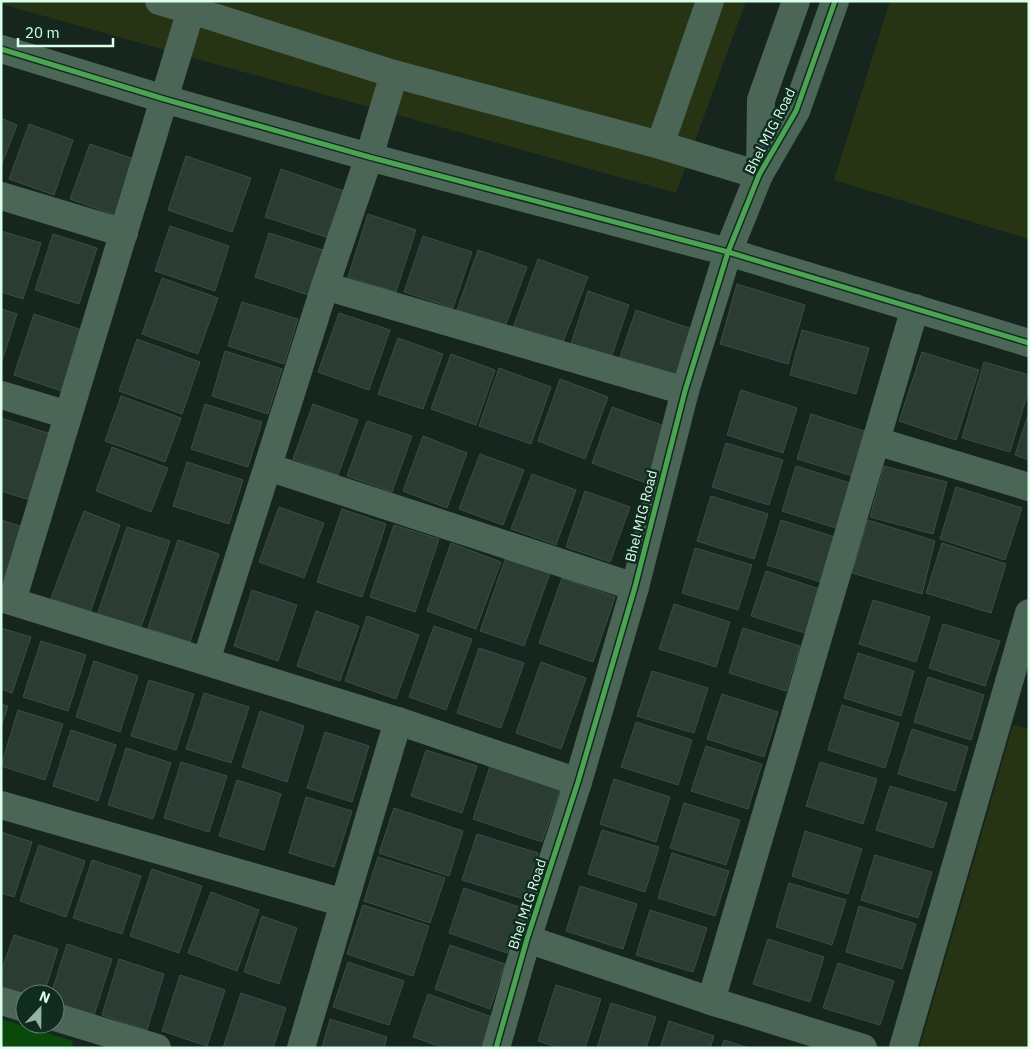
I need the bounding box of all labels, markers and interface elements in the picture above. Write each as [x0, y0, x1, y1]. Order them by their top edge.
scale bar [18, 15, 112, 47]
text: 20 m [25, 23, 60, 42]
street label: Bhel MIG Road [741, 85, 799, 177]
street label: Bhel MIG Road [621, 468, 661, 564]
street label: Bhel MIG Road [504, 856, 550, 952]
north arrow [15, 984, 65, 1034]
text: N [37, 987, 53, 1007]

